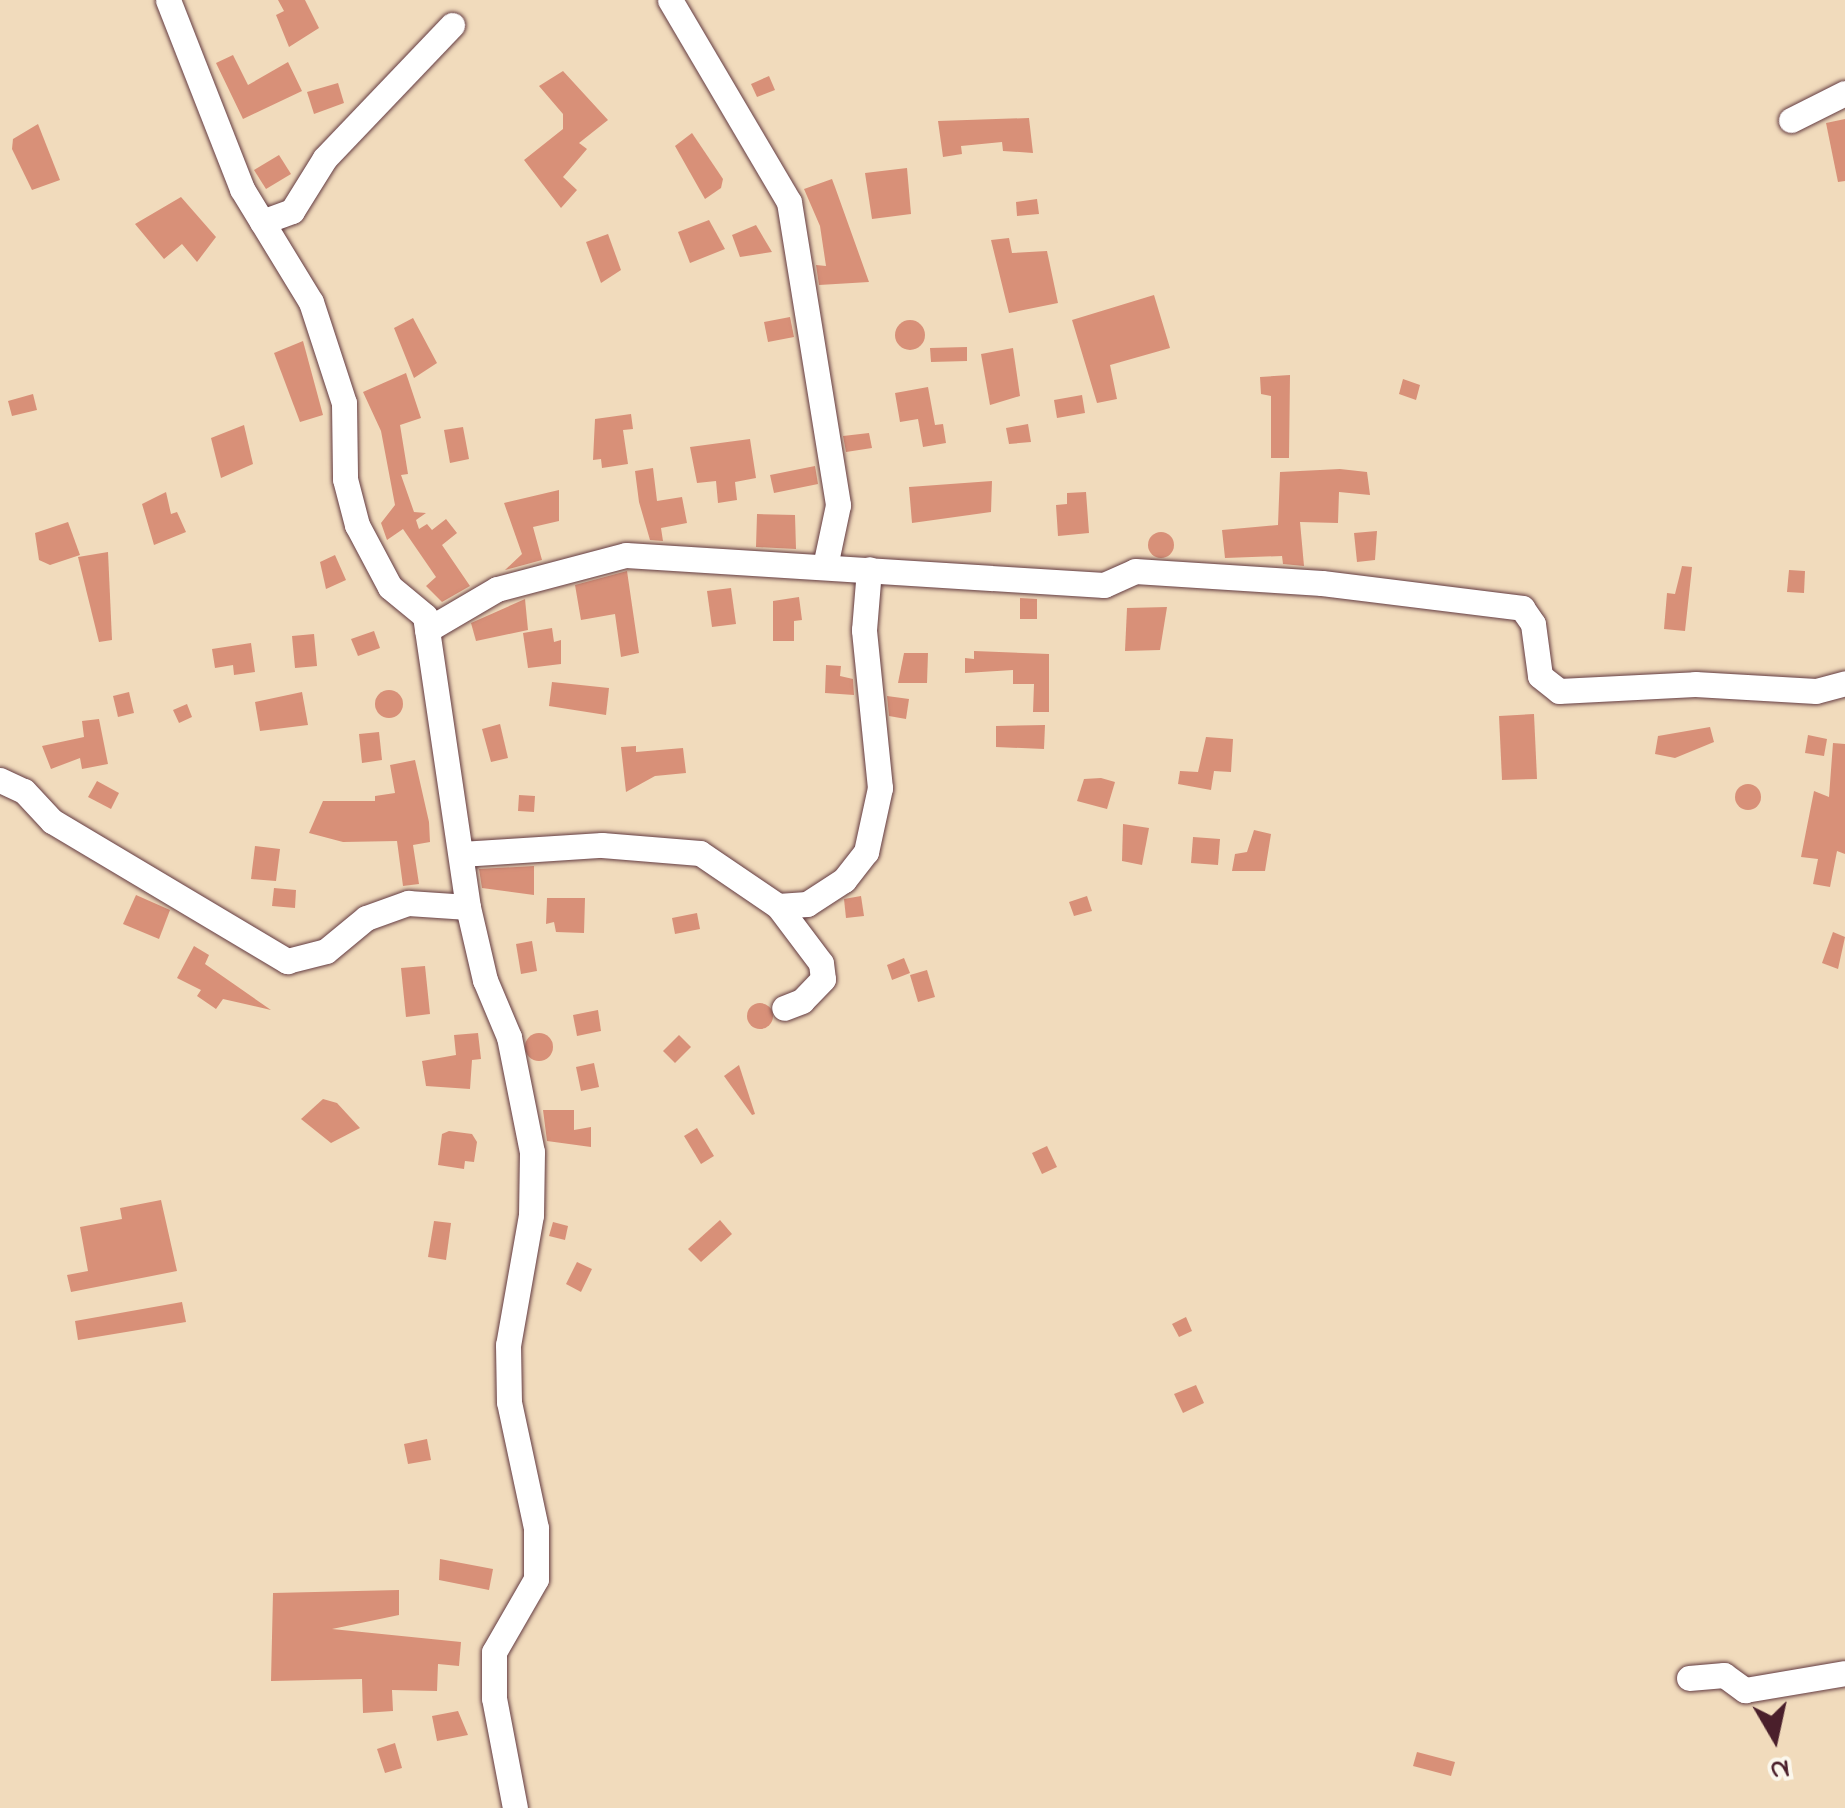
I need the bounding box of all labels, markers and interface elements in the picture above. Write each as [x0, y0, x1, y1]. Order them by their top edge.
north arrow [1725, 1688, 1825, 1788]
text: N [1767, 1746, 1792, 1790]

